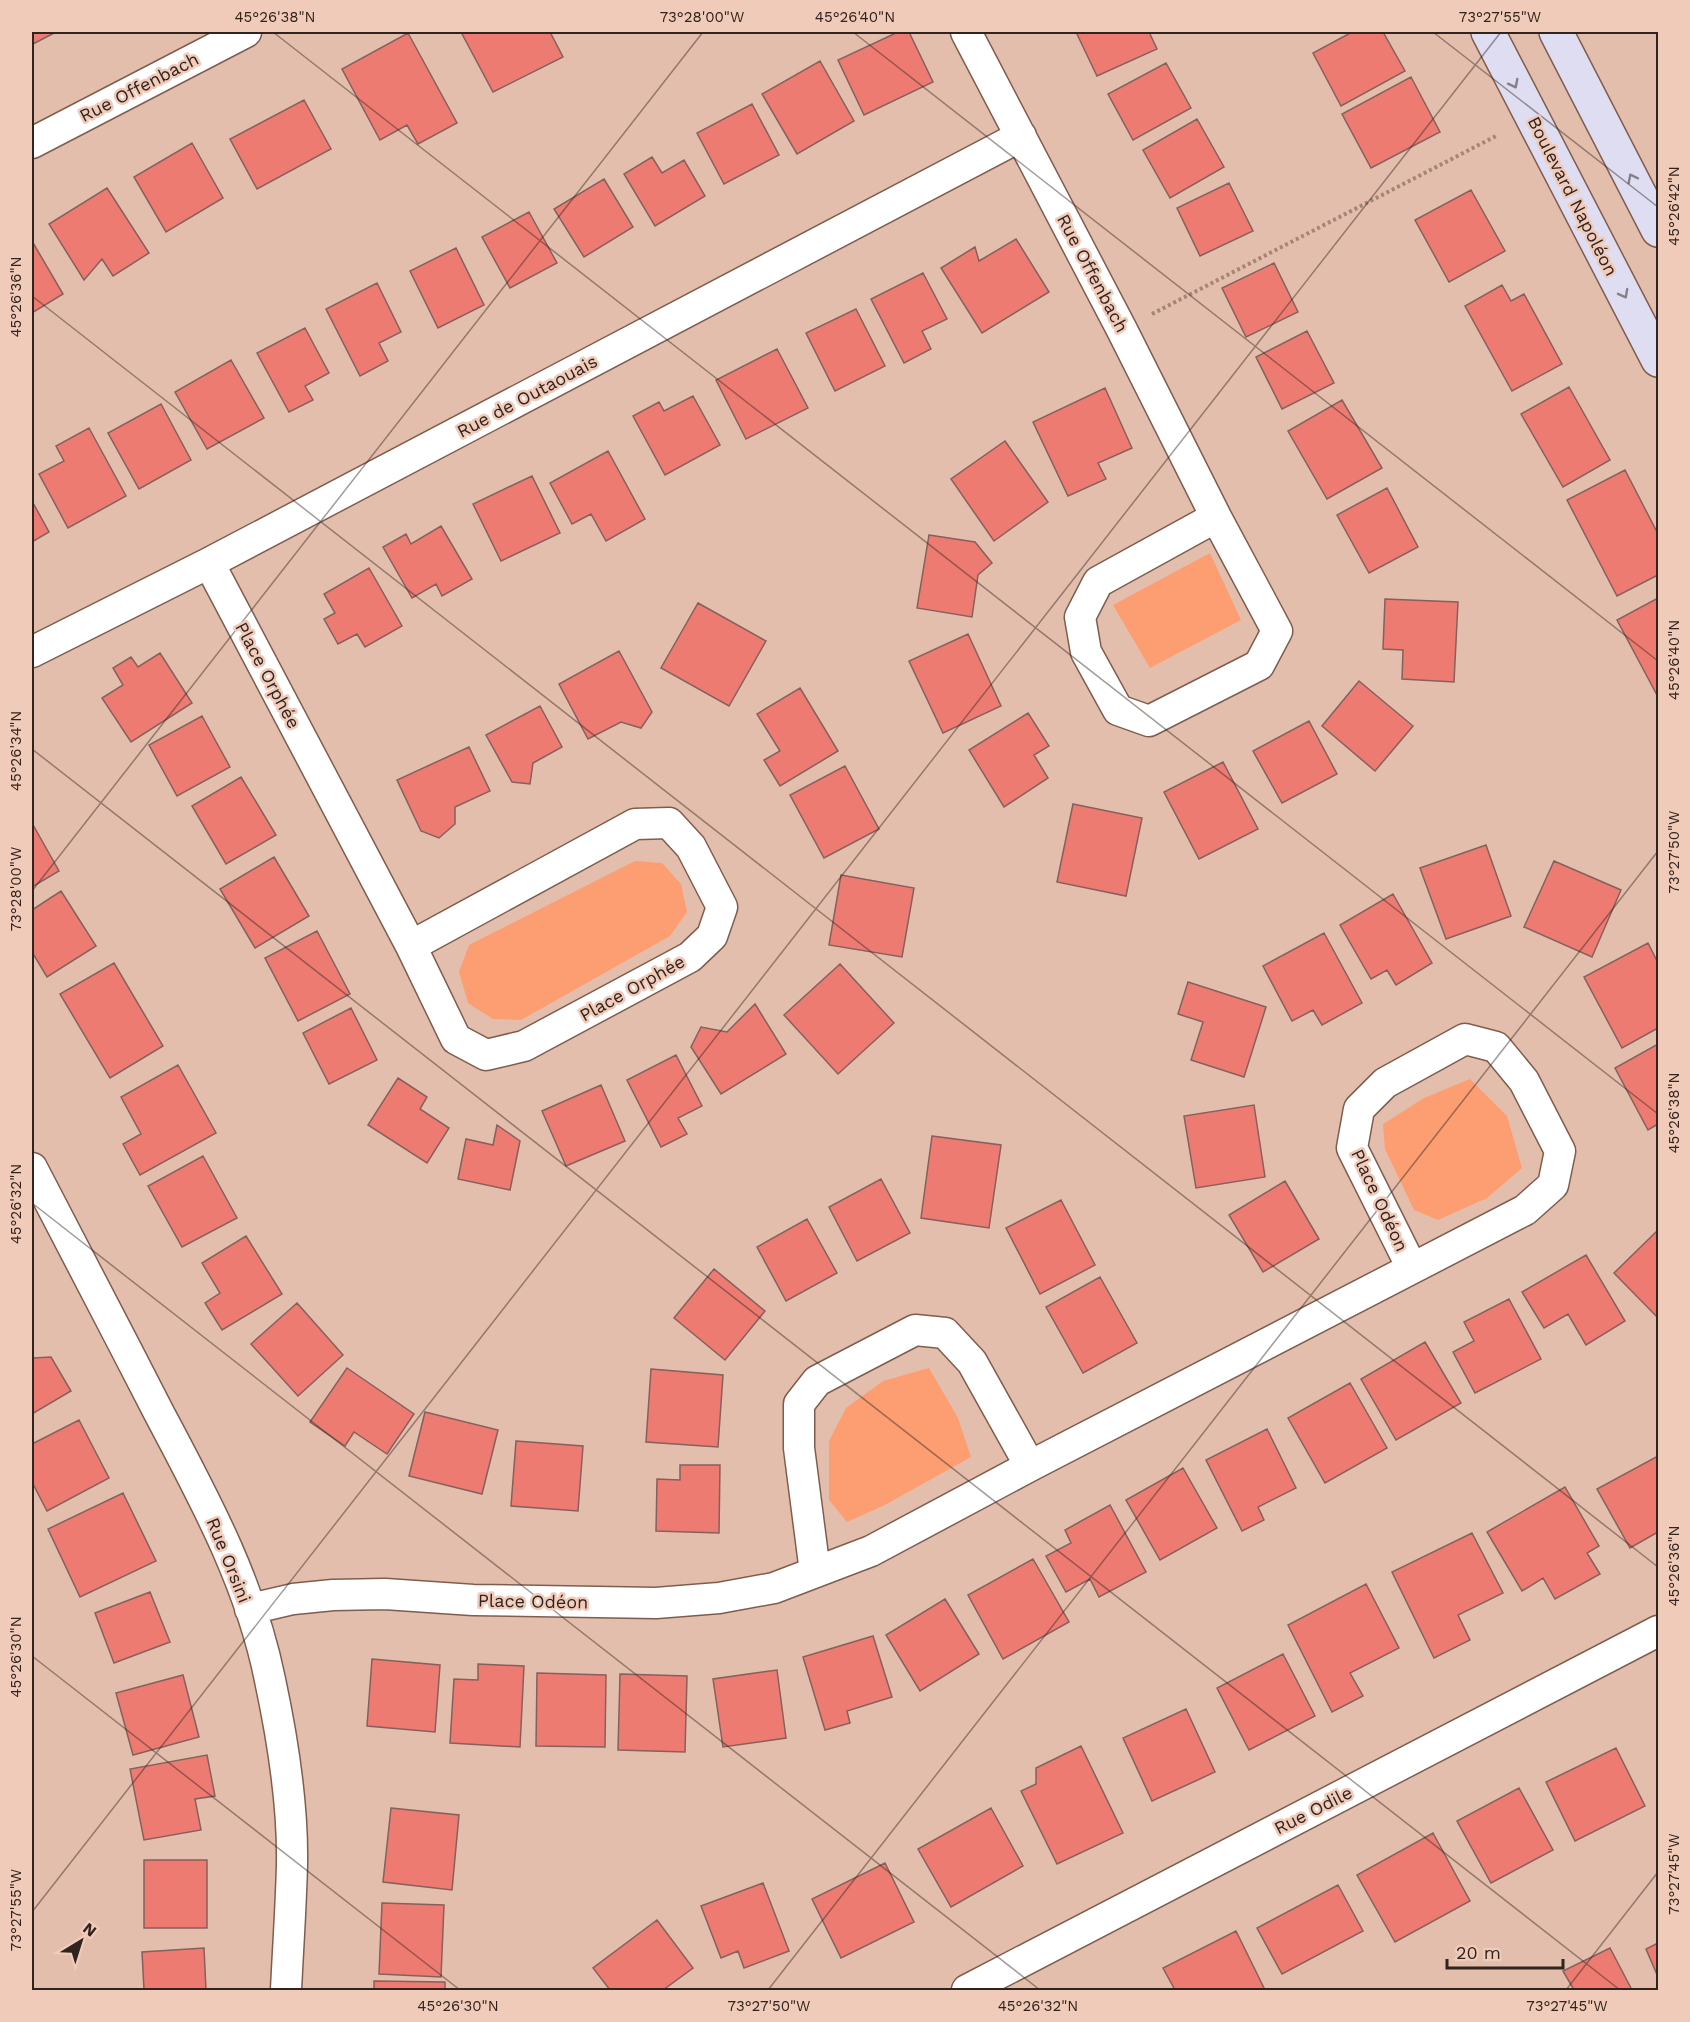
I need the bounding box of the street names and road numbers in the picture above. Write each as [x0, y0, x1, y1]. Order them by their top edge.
street label: Rue Offenbach [76, 48, 202, 126]
street label: Boulevard Napoléon [1524, 113, 1622, 279]
street label: Rue Offenbach [1053, 210, 1133, 336]
street label: Rue de Outaouais [453, 350, 601, 442]
street label: Place Orphée [231, 618, 305, 732]
street label: Place Orphée [576, 950, 688, 1026]
street label: Place Odéon [1347, 1146, 1413, 1254]
street label: Rue Orsini [202, 1514, 256, 1606]
street label: Place Odéon [478, 1590, 588, 1612]
street label: Rue Odile [1270, 1781, 1356, 1839]

